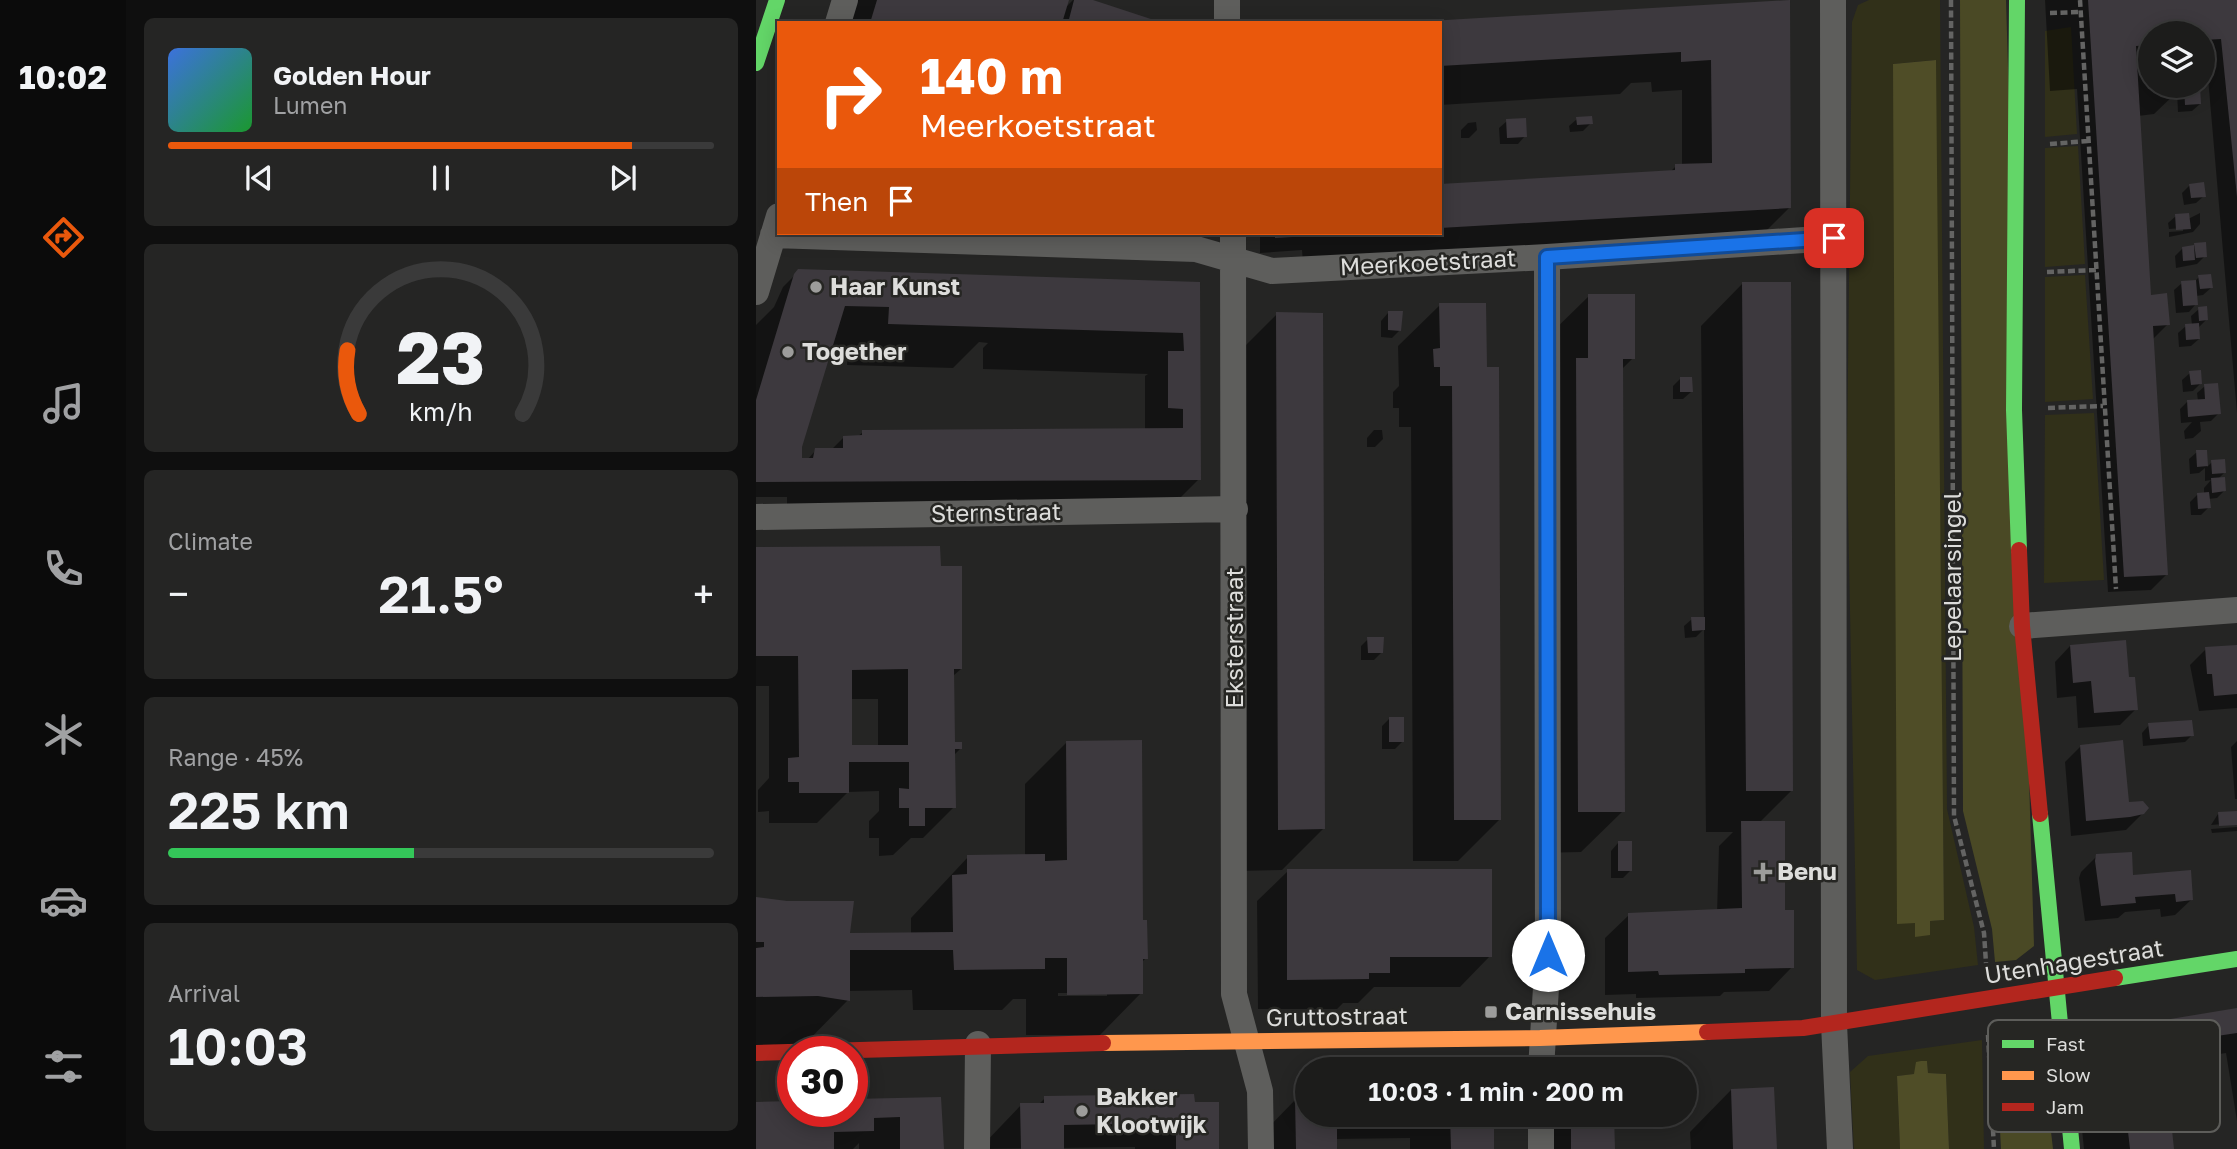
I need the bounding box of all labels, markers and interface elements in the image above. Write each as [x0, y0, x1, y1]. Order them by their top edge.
map controls [2138, 21, 2215, 98]
button: layers [2138, 21, 2215, 98]
text: 140 m [920, 46, 1063, 105]
icon: right [805, 49, 896, 140]
text: 10:02 [19, 58, 107, 96]
text: Golden Hour [273, 60, 431, 91]
text: Lumen [273, 91, 347, 119]
text: Meerkoetstraat [920, 106, 1156, 144]
icon: previous [240, 159, 278, 197]
icon: pause [422, 159, 460, 197]
icon: next [604, 159, 642, 197]
icon: arrive [882, 182, 920, 220]
text: Then [805, 186, 868, 217]
pin [1804, 208, 1864, 268]
icon: directions [39, 213, 88, 262]
icon: arrive [1815, 219, 1853, 257]
street label: Meerkoetstraat [1339, 242, 1517, 281]
place label: Haar Kunst [830, 271, 960, 300]
marker: Haar Kunst [808, 279, 824, 295]
text: 23 [397, 314, 485, 401]
place label: Together [802, 336, 907, 365]
marker: Together [780, 344, 796, 360]
icon: music [39, 379, 88, 428]
text: km/h [409, 396, 473, 427]
street label: Lepelaarsingel [1937, 492, 1966, 662]
street label: Sternstraat [931, 496, 1061, 527]
text: Climate [168, 527, 253, 555]
icon: phone [39, 544, 88, 593]
text: 21.5° [379, 562, 503, 624]
street label: Eksterstraat [1219, 567, 1248, 709]
text: − [168, 571, 189, 616]
text: + [693, 571, 714, 616]
icon: climate [39, 710, 88, 759]
text: Range · 45% [168, 743, 303, 771]
text: 225 km [168, 778, 350, 840]
place label: Benu [1777, 856, 1837, 885]
marker: Benu [1755, 864, 1771, 880]
icon: car [39, 876, 88, 925]
position arrow [1511, 918, 1585, 992]
street label: Utenhagestraat [1982, 932, 2165, 989]
text: Arrival [168, 979, 240, 1007]
place label: Carnissehuis [1505, 996, 1656, 1025]
street label: Gruttostraat [1266, 1000, 1408, 1031]
marker: Carnissehuis [1483, 1004, 1499, 1020]
text: 10:03 [168, 1014, 308, 1076]
legend [1988, 1020, 2220, 1132]
text: Fast [2046, 1032, 2085, 1055]
speed limit sign: 30 [777, 1036, 868, 1127]
icon: filters [39, 1042, 88, 1091]
text: Slow [2046, 1063, 2091, 1086]
text: 10:03 · 1 min · 200 m [1368, 1076, 1624, 1107]
place label: Bakker Klootwijk [1096, 1081, 1207, 1138]
text: Jam [2046, 1095, 2084, 1118]
marker: Bakker Klootwijk [1074, 1103, 1090, 1119]

